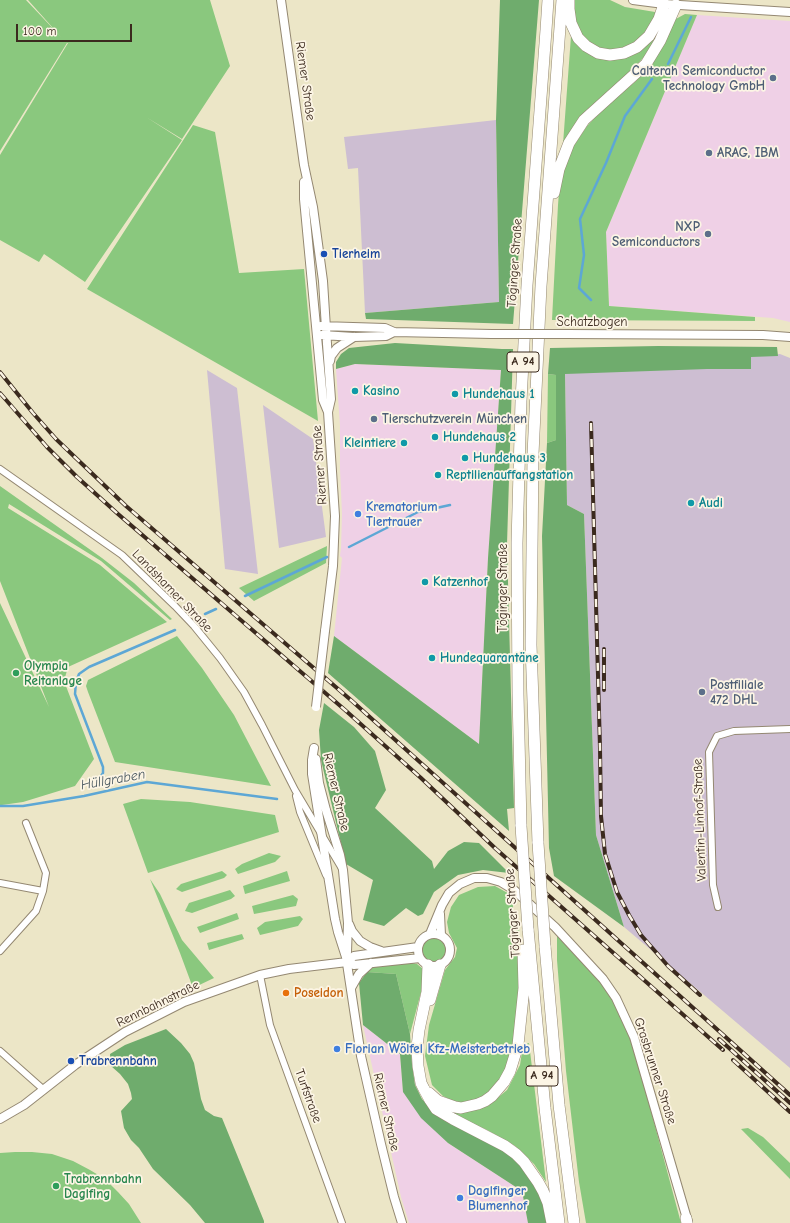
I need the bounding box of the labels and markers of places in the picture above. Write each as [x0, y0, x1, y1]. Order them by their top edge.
place label: Calterah Semiconductor Technology GmbH [632, 63, 765, 94]
marker: Calterah Semiconductor Technology GmbH [768, 73, 778, 83]
place label: ARAG, IBM [717, 145, 779, 161]
marker: ARAG, IBM [704, 148, 714, 158]
place label: NXP Semiconductors [612, 219, 700, 250]
marker: NXP Semiconductors [703, 229, 713, 239]
place label: Tierheim [332, 246, 380, 262]
marker: Tierheim [319, 249, 329, 259]
place label: Kasino [363, 383, 399, 399]
marker: Kasino [350, 386, 360, 396]
place label: Hundehaus 1 [463, 386, 535, 402]
marker: Hundehaus 1 [450, 389, 460, 399]
place label: Tierschutzverein München [382, 411, 527, 427]
marker: Tierschutzverein München [369, 414, 379, 424]
place label: Hundehaus 2 [443, 429, 516, 445]
marker: Hundehaus 2 [430, 432, 440, 442]
place label: Kleintiere [344, 435, 396, 451]
marker: Kleintiere [399, 438, 409, 448]
place label: Hundehaus 3 [473, 450, 546, 466]
marker: Hundehaus 3 [460, 453, 470, 463]
place label: Reptilienauffangstation [446, 467, 573, 483]
marker: Reptilienauffangstation [433, 470, 443, 480]
place label: Audi [699, 495, 723, 511]
marker: Audi [686, 498, 696, 508]
place label: Krematorium Tiertrauer [366, 499, 438, 530]
marker: Krematorium Tiertrauer [353, 509, 363, 519]
place label: Katzenhof [433, 574, 488, 590]
marker: Katzenhof [420, 577, 430, 587]
place label: Hundequarantäne [440, 650, 539, 666]
marker: Hundequarantäne [427, 653, 437, 663]
place label: Olympia Reitanlage [24, 658, 82, 689]
marker: Olympia Reitanlage [11, 668, 21, 678]
place label: Postfiliale 472 DHL [710, 677, 763, 708]
marker: Postfiliale 472 DHL [697, 687, 707, 697]
place label: Poseidon [294, 985, 344, 1001]
marker: Poseidon [281, 988, 291, 998]
place label: Florian Wölfel Kfz-Meisterbetrieb [345, 1041, 530, 1057]
marker: Florian Wölfel Kfz-Meisterbetrieb [332, 1044, 342, 1054]
place label: Trabrennbahn [79, 1053, 157, 1069]
marker: Trabrennbahn [66, 1056, 76, 1066]
place label: Trabrennbahn Daglfing [64, 1171, 142, 1202]
marker: Trabrennbahn Daglfing [51, 1181, 61, 1191]
place label: Daglfinger Blumenhof [468, 1183, 527, 1214]
marker: Daglfinger Blumenhof [455, 1193, 465, 1203]

